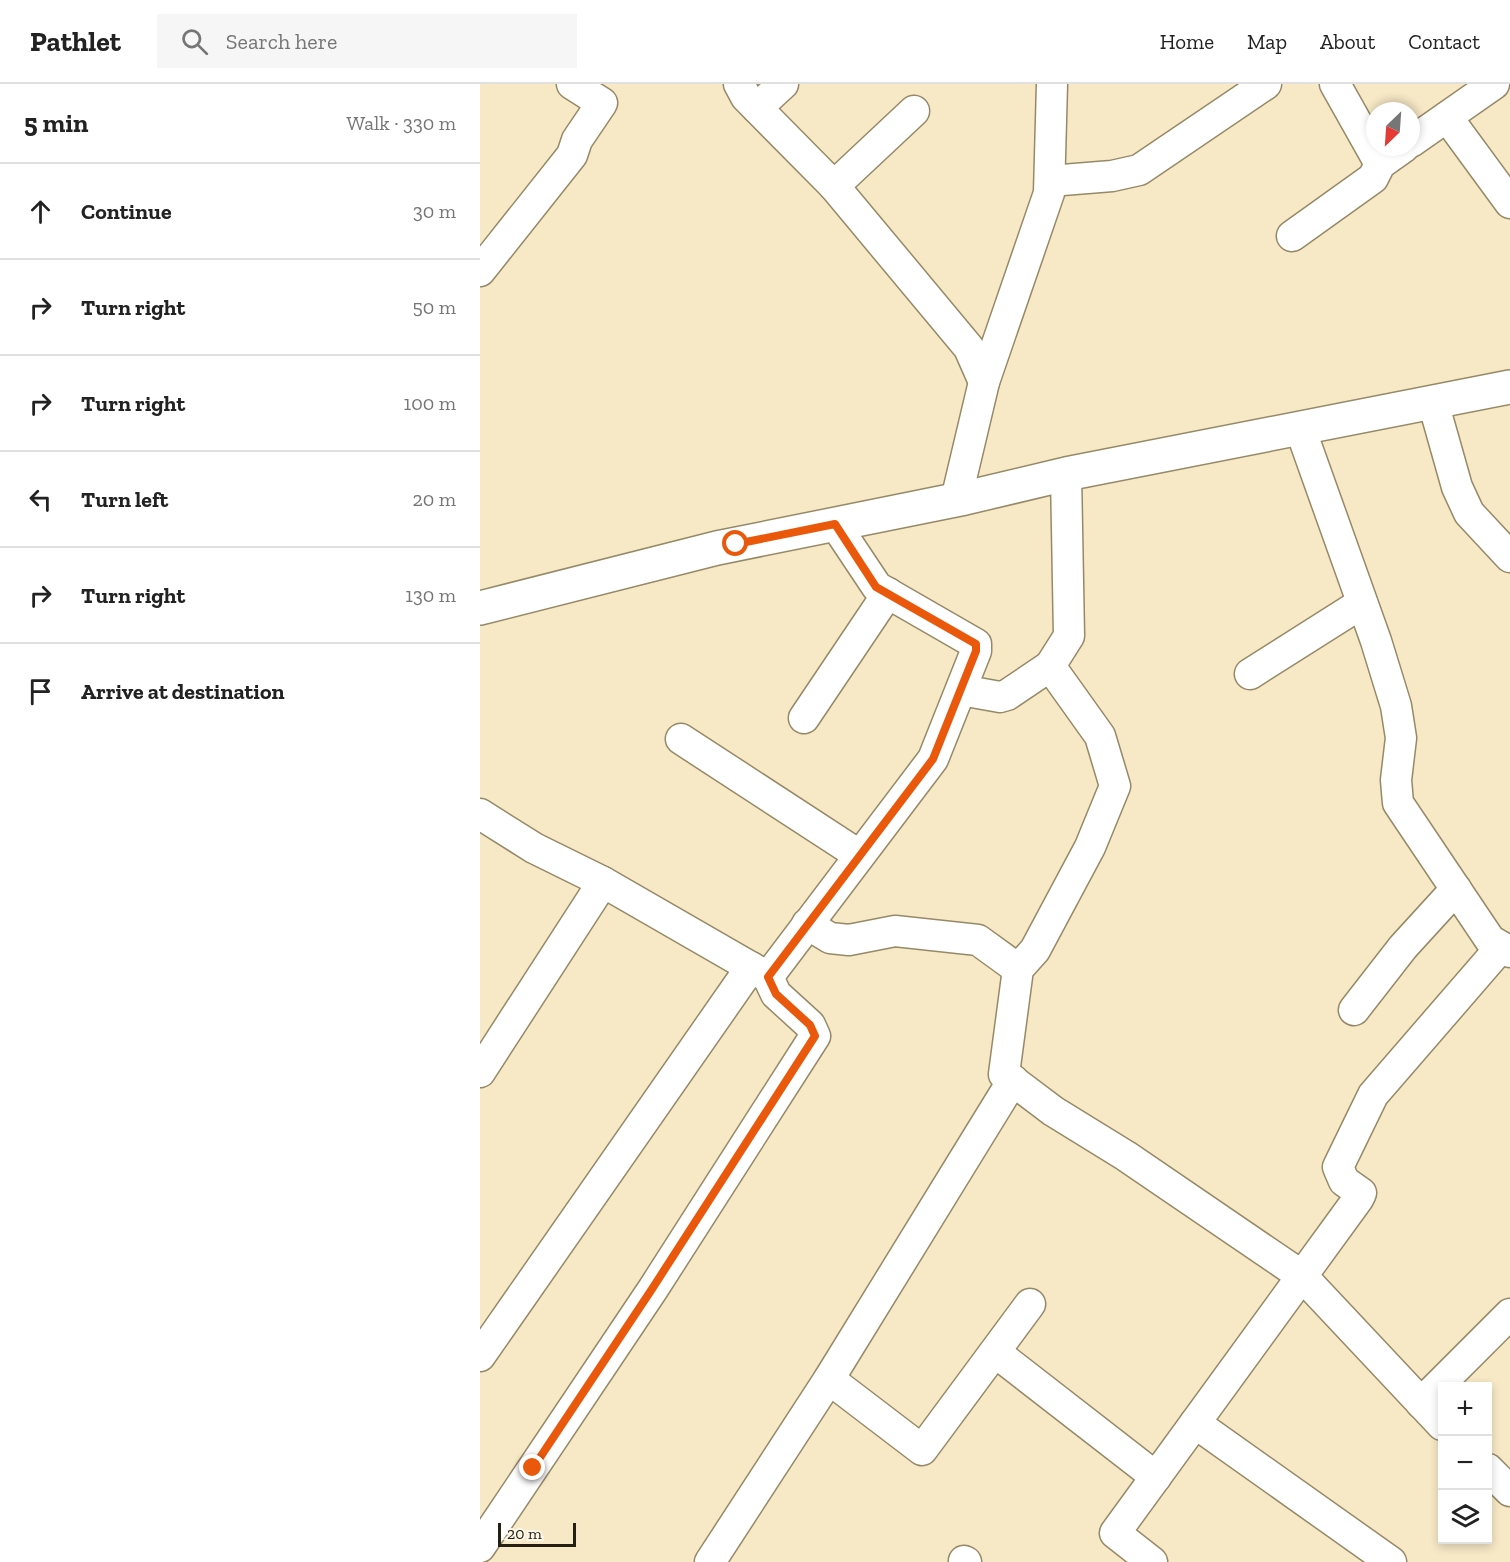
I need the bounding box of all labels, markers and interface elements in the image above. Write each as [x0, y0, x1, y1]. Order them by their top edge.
search box [157, 14, 577, 68]
text: Pathlet [30, 25, 121, 58]
icon: search [178, 25, 211, 58]
text: Search here [226, 28, 337, 55]
text: Home [1160, 29, 1214, 54]
text: Map [1247, 29, 1287, 54]
text: About [1320, 29, 1375, 54]
text: Contact [1408, 29, 1480, 54]
north arrow [1366, 102, 1420, 156]
text: 5 min [24, 107, 88, 139]
text: Walk · 330 m [346, 111, 456, 135]
icon: ahead [24, 195, 57, 228]
text: Continue [81, 198, 172, 225]
text: 30 m [413, 199, 456, 223]
icon: right [24, 291, 57, 324]
text: Turn right [81, 294, 185, 321]
text: 50 m [412, 295, 456, 319]
icon: right [24, 387, 57, 420]
text: Turn right [81, 390, 185, 417]
text: 100 m [403, 391, 456, 415]
icon: left [24, 483, 57, 516]
text: Turn left [81, 486, 168, 513]
text: 20 m [412, 487, 456, 511]
route start [722, 530, 748, 556]
icon: right [24, 579, 57, 612]
text: Turn right [81, 582, 185, 609]
text: 130 m [405, 583, 456, 607]
icon: arrive [24, 675, 57, 708]
text: Arrive at destination [81, 678, 284, 705]
map controls [1438, 1382, 1492, 1544]
button: + [1438, 1382, 1492, 1436]
button: − [1438, 1436, 1492, 1490]
route end [519, 1454, 545, 1480]
button: layers [1438, 1490, 1492, 1544]
scale bar [498, 1520, 576, 1548]
text: 20 m [507, 1524, 542, 1543]

